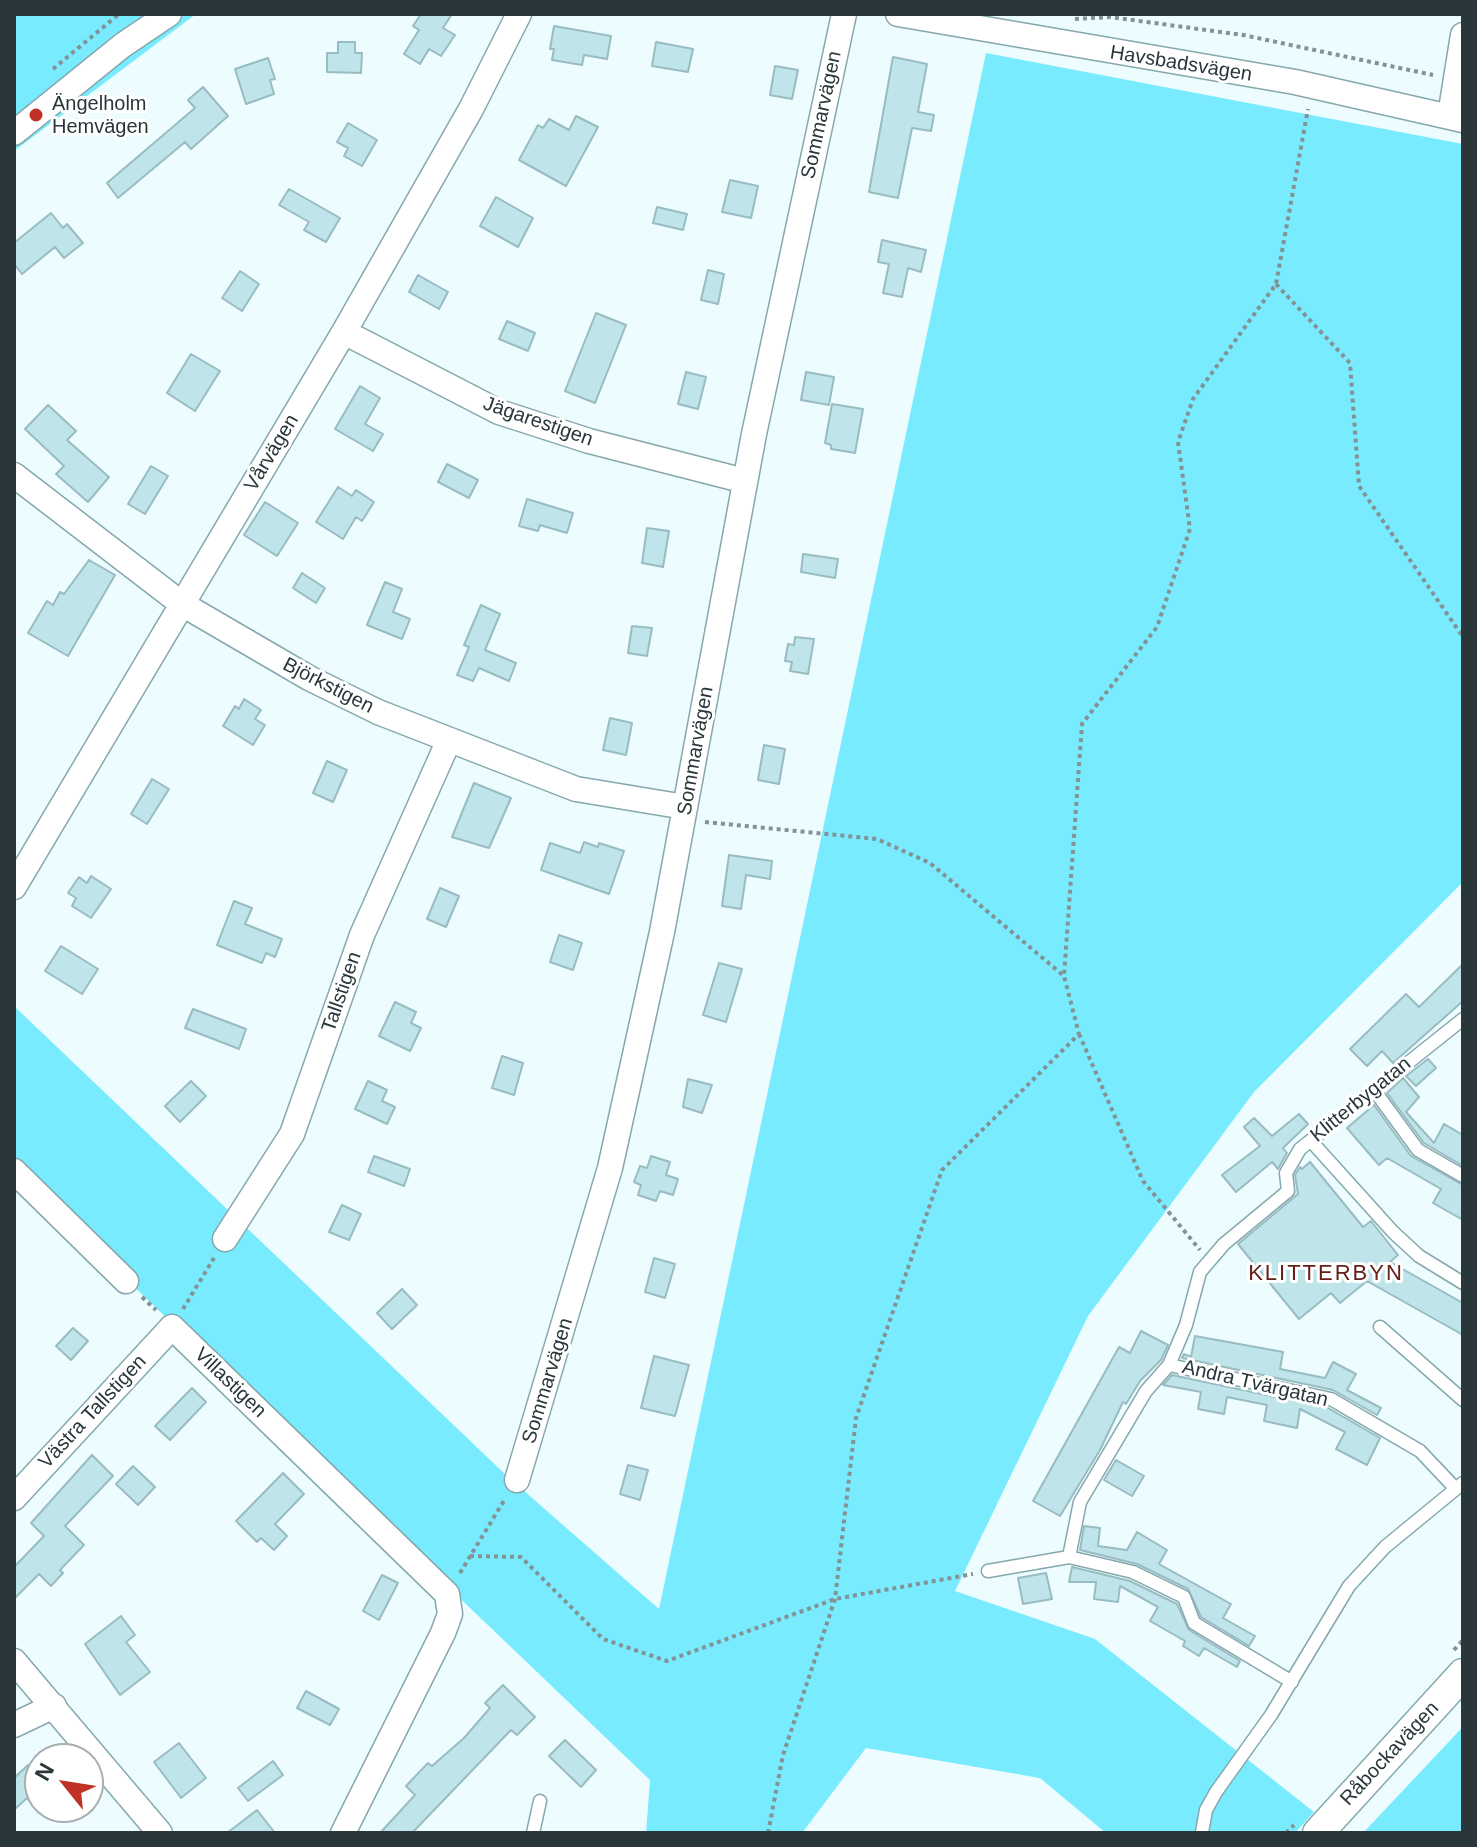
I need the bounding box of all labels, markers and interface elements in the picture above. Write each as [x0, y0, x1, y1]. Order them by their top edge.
street label: Havsbadsvägen [1108, 41, 1254, 87]
street label: Sommarvägen [797, 49, 847, 181]
place label: Ängelholm Hemvägen [52, 92, 149, 139]
marker: Ängelholm Hemvägen [27, 106, 45, 124]
street label: Jägarestigen [480, 392, 596, 452]
street label: Vårvägen [240, 410, 304, 496]
street label: Björkstigen [278, 653, 378, 719]
street label: Sommarvägen [673, 685, 719, 817]
street label: Tallstigen [317, 949, 367, 1035]
street label: Klitterbygatan [1306, 1052, 1416, 1148]
district label: KLITTERBYN [1248, 1261, 1404, 1287]
street label: Sommarvägen [518, 1315, 578, 1447]
street label: Villastigen [189, 1343, 271, 1423]
street label: Västra Tallstigen [34, 1350, 152, 1474]
street label: Andra Tvärgatan [1180, 1356, 1330, 1412]
street label: Råbockavägen [1336, 1697, 1444, 1811]
north arrow [24, 1743, 104, 1823]
text: N [30, 1759, 59, 1785]

